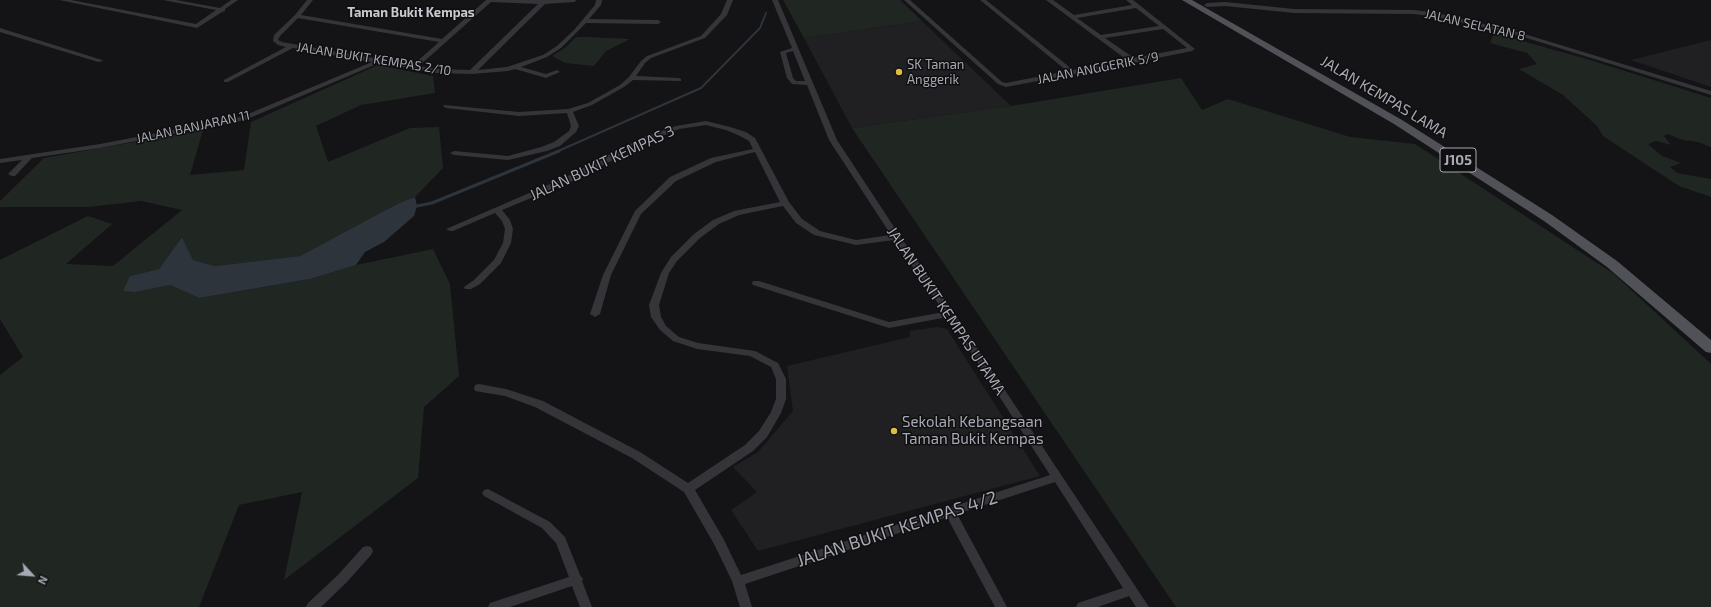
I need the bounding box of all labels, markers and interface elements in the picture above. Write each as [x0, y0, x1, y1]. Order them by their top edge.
district label: Taman Bukit Kempas [347, 5, 475, 21]
street label: JALAN SELATAN 8 [1423, 6, 1527, 44]
street label: JALAN BUKIT KEMPAS 2/10 [296, 39, 452, 79]
street label: JALAN ANGGERIK 5/9 [1036, 49, 1160, 87]
street label: JALAN KEMPAS LAMA [1317, 52, 1451, 142]
place label: SK Taman Anggerik [907, 57, 964, 88]
marker: SK Taman Anggerik [894, 67, 904, 77]
street label: JALAN BANJARAN 11 [135, 107, 251, 147]
street label: JALAN BUKIT KEMPAS 3 [527, 122, 677, 204]
road number: J105 [1440, 148, 1476, 172]
street label: JALAN BUKIT KEMPAS UTAMA [883, 224, 1009, 398]
place label: Sekolah Kebangsaan Taman Bukit Kempas [902, 413, 1044, 448]
marker: Sekolah Kebangsaan Taman Bukit Kempas [889, 426, 899, 436]
street label: JALAN BUKIT KEMPAS 4/2 [794, 486, 1000, 572]
north arrow [12, 555, 52, 595]
text: N [36, 574, 51, 587]

